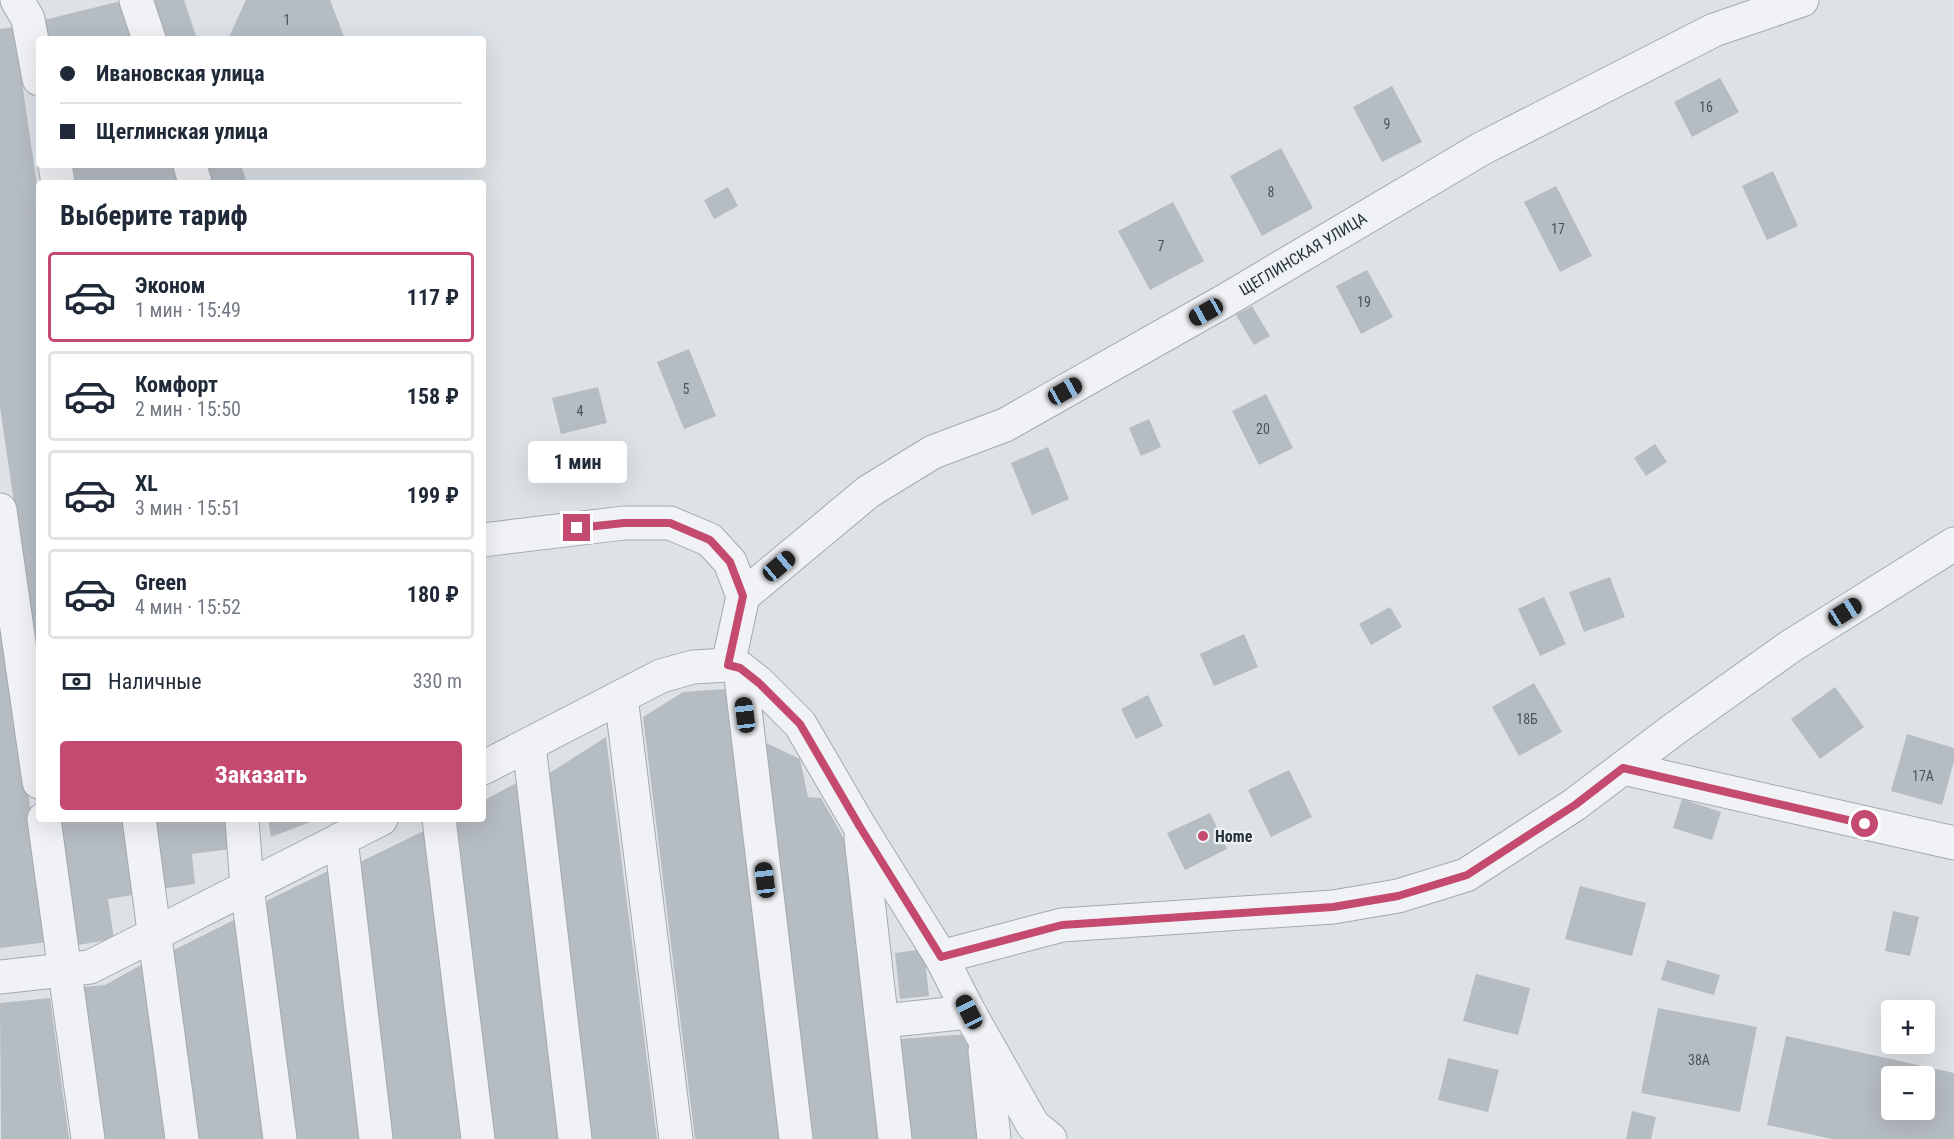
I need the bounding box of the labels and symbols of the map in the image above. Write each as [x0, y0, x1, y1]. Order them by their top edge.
house number: 1 [284, 12, 290, 28]
house number: 16 [1699, 99, 1713, 115]
house number: 9 [1384, 116, 1390, 132]
house number: 8 [1268, 184, 1275, 200]
street label: ЩЕГЛИНСКАЯ УЛИЦА [1236, 208, 1370, 300]
house number: 17 [1551, 221, 1565, 237]
house number: 7 [1158, 238, 1165, 254]
house number: 19 [1357, 294, 1371, 310]
car [1186, 295, 1226, 329]
car [1045, 374, 1085, 408]
house number: 5 [683, 381, 690, 397]
house number: 4 [577, 403, 584, 419]
house number: 20 [1256, 421, 1270, 437]
callout: 1 мин [528, 441, 626, 483]
route end [563, 514, 590, 541]
car [759, 548, 799, 584]
car [1825, 595, 1865, 629]
car [734, 696, 756, 734]
house number: 18Б [1516, 711, 1538, 727]
house number: 17А [1912, 768, 1934, 784]
route start [1851, 810, 1878, 837]
place label: Home [1215, 827, 1253, 846]
marker: Home [1196, 829, 1210, 843]
car [754, 861, 776, 899]
car [953, 992, 985, 1032]
house number: 38А [1688, 1052, 1710, 1068]

